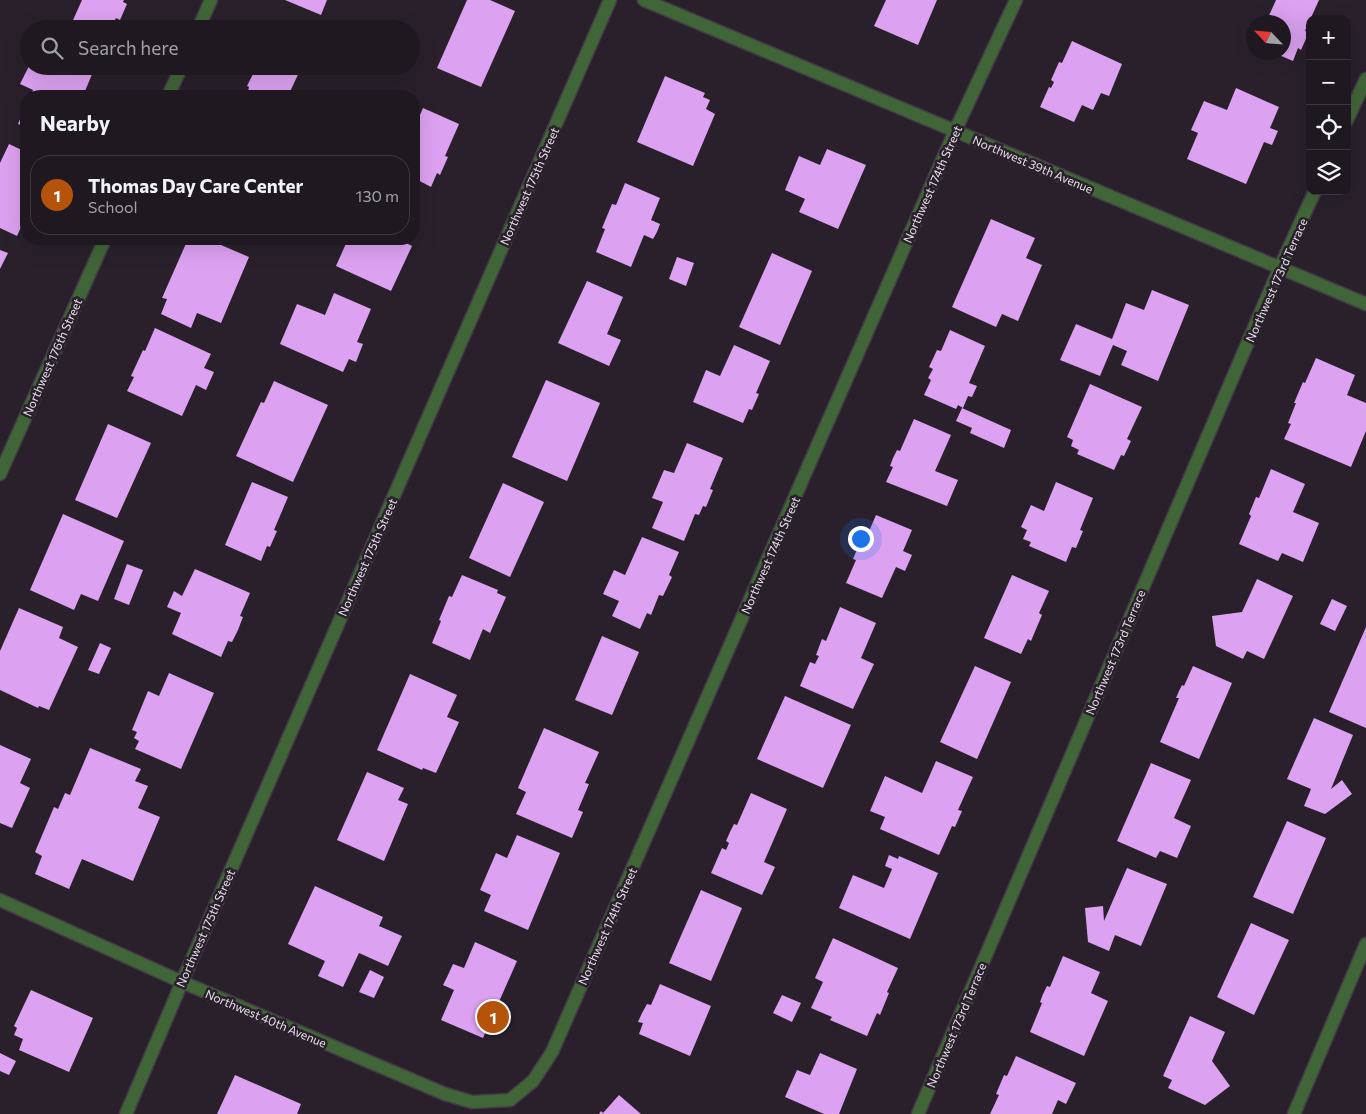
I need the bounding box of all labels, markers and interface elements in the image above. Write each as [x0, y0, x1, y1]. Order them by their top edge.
north arrow [1246, 15, 1291, 60]
map controls [1306, 15, 1351, 195]
button: + [1306, 15, 1351, 60]
search box [20, 20, 420, 75]
icon: search [38, 34, 66, 62]
text: Search here [78, 36, 178, 59]
button: − [1306, 60, 1351, 105]
button: locate [1306, 105, 1351, 150]
text: Nearby [40, 110, 110, 135]
street label: Northwest 174th Street [900, 123, 964, 245]
street label: Northwest 175th Street [497, 125, 561, 247]
street label: Northwest 39th Avenue [971, 132, 1095, 196]
button: layers [1306, 150, 1351, 195]
text: Thomas Day Care Center [88, 174, 303, 197]
text: 1 [53, 186, 61, 205]
text: 130 m [356, 186, 399, 205]
text: School [88, 197, 138, 216]
street label: Northwest 173rd Terrace [1242, 216, 1310, 344]
street label: Northwest 176th Street [20, 296, 84, 418]
street label: Northwest 174th Street [738, 494, 802, 616]
street label: Northwest 175th Street [335, 496, 399, 618]
your location [848, 526, 874, 552]
street label: Northwest 173rd Terrace [1082, 587, 1148, 717]
street label: Northwest 174th Street [575, 865, 639, 987]
street label: Northwest 175th Street [173, 867, 237, 989]
street label: Northwest 173rd Terrace [923, 960, 989, 1090]
street label: Northwest 40th Avenue [203, 986, 329, 1050]
pin: 1 [477, 998, 509, 1036]

